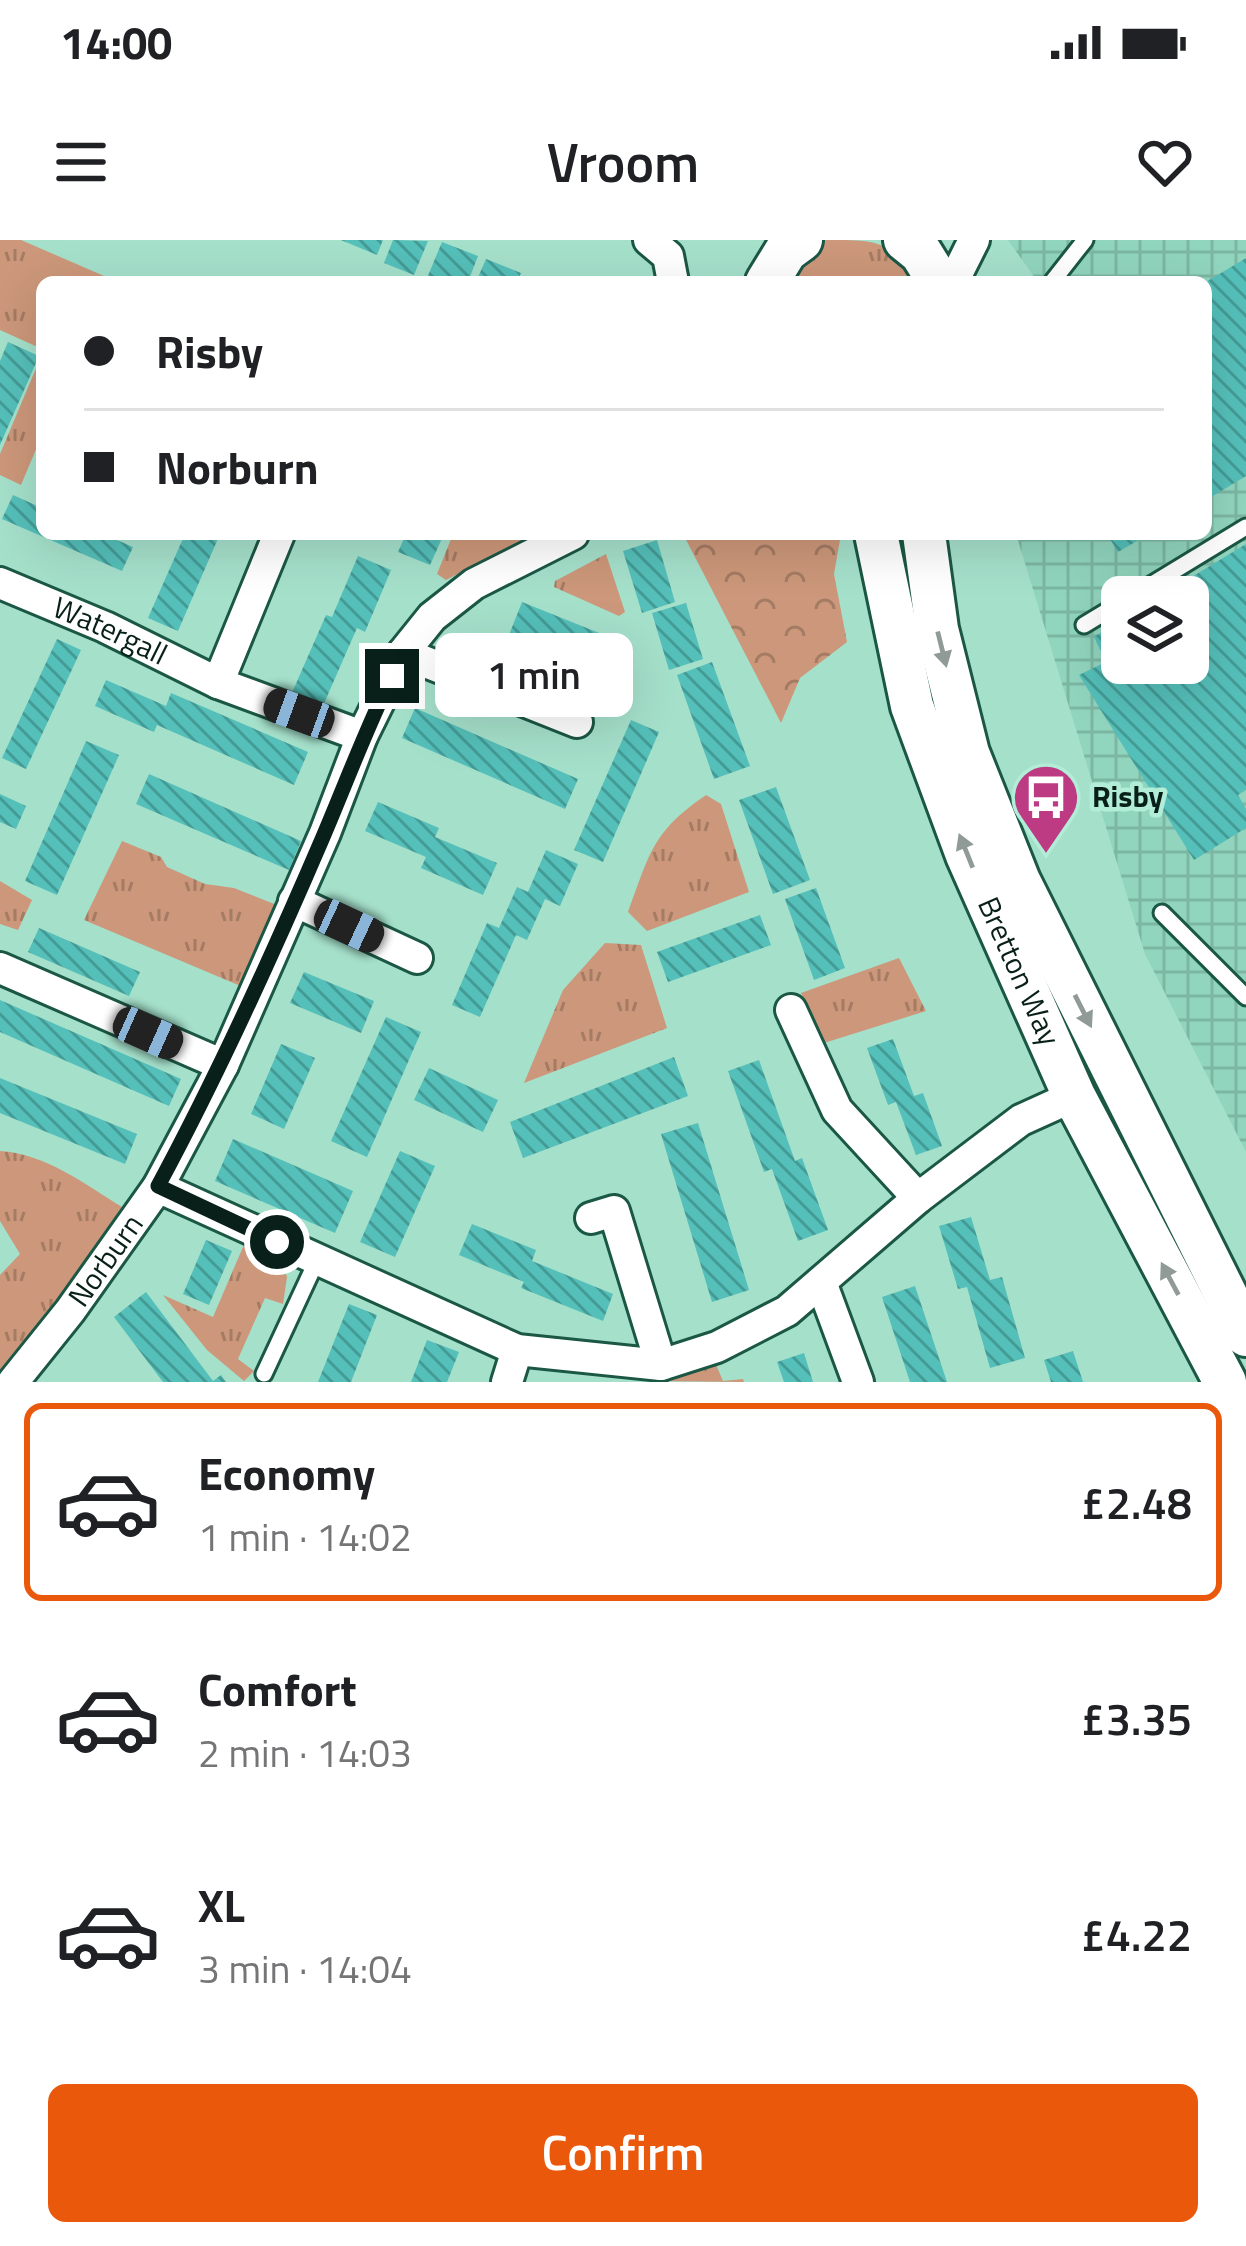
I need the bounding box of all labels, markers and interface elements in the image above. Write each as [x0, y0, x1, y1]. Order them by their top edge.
text: 14:00 [60, 8, 172, 76]
text: Vroom [547, 121, 699, 203]
icon: menu [48, 129, 114, 195]
icon: heart [1132, 129, 1198, 195]
text: Risby [156, 317, 263, 385]
text: Norburn [156, 433, 319, 501]
map controls [1101, 576, 1209, 684]
button: layers [1101, 576, 1209, 684]
street label: Watergall [46, 584, 176, 676]
one-way arrow [933, 631, 952, 668]
callout: 1 min [434, 634, 632, 718]
text: 1 min [487, 645, 581, 704]
route end [365, 649, 419, 703]
car [259, 684, 339, 742]
bus stop icon: Risby [1011, 762, 1081, 856]
place label: Risby [1092, 773, 1164, 819]
one-way arrow [956, 832, 975, 868]
street label: Bretton Way [966, 889, 1073, 1053]
car [309, 894, 389, 958]
one-way arrow [1073, 994, 1093, 1029]
car [108, 1002, 188, 1064]
street label: Norburn [56, 1204, 154, 1316]
route start [250, 1215, 304, 1269]
one-way arrow [1161, 1261, 1181, 1296]
text: Economy [198, 1439, 375, 1507]
icon: car [54, 1448, 162, 1556]
text: £2.48 [1080, 1468, 1192, 1536]
text: 1 min · 14:02 [198, 1507, 412, 1566]
text: Comfort [198, 1655, 357, 1723]
icon: car [54, 1664, 162, 1772]
text: £3.35 [1080, 1684, 1192, 1752]
text: 2 min · 14:03 [198, 1723, 412, 1782]
text: XL [198, 1871, 245, 1939]
icon: car [54, 1880, 162, 1988]
text: £4.22 [1080, 1900, 1192, 1968]
text: 3 min · 14:04 [198, 1939, 412, 1998]
button: Confirm [48, 2084, 1198, 2222]

